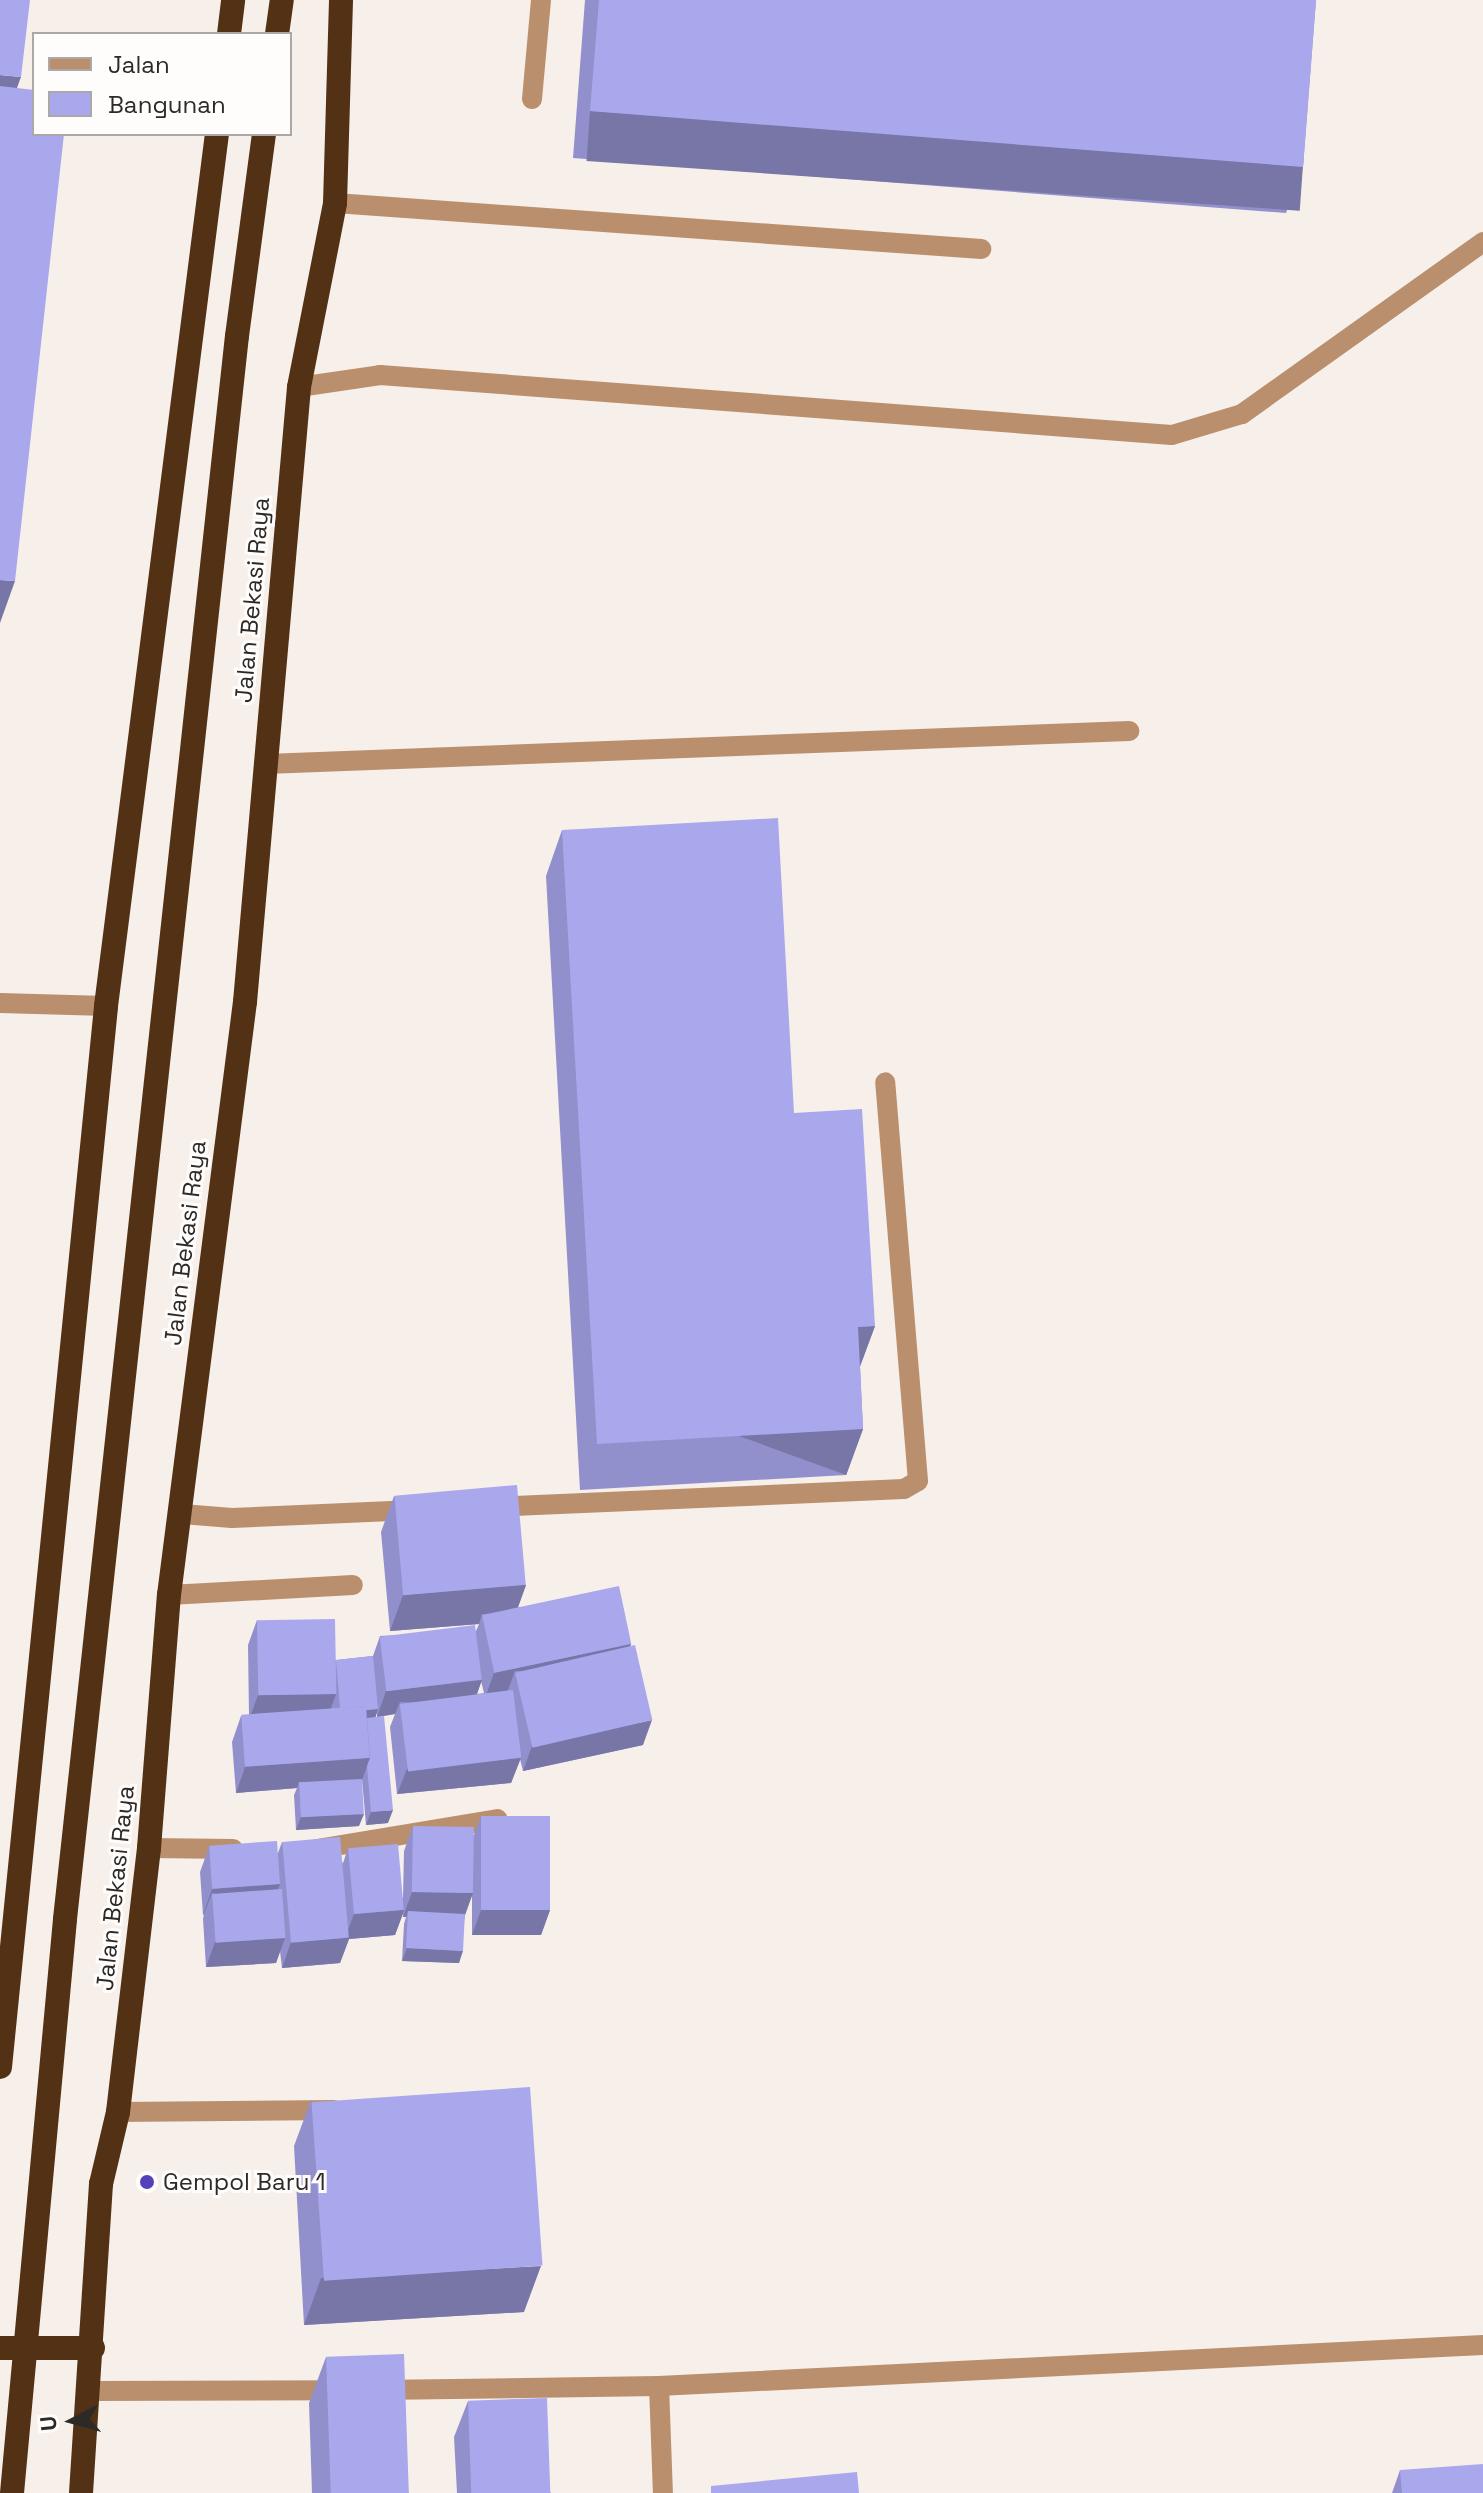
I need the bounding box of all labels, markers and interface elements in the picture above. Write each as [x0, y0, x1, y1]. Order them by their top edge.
legend [32, 32, 292, 136]
text: Jalan [108, 49, 170, 80]
text: Bangunan [108, 89, 226, 120]
street label: Jalan Bekasi Raya [229, 496, 275, 704]
street label: Jalan Bekasi Raya [158, 1139, 212, 1347]
street label: Jalan Bekasi Raya [90, 1784, 140, 1992]
place label: Gempol Baru 1 [163, 2168, 326, 2196]
marker: Gempol Baru 1 [138, 2173, 156, 2191]
north arrow [32, 2381, 112, 2461]
text: U [33, 2415, 63, 2432]

